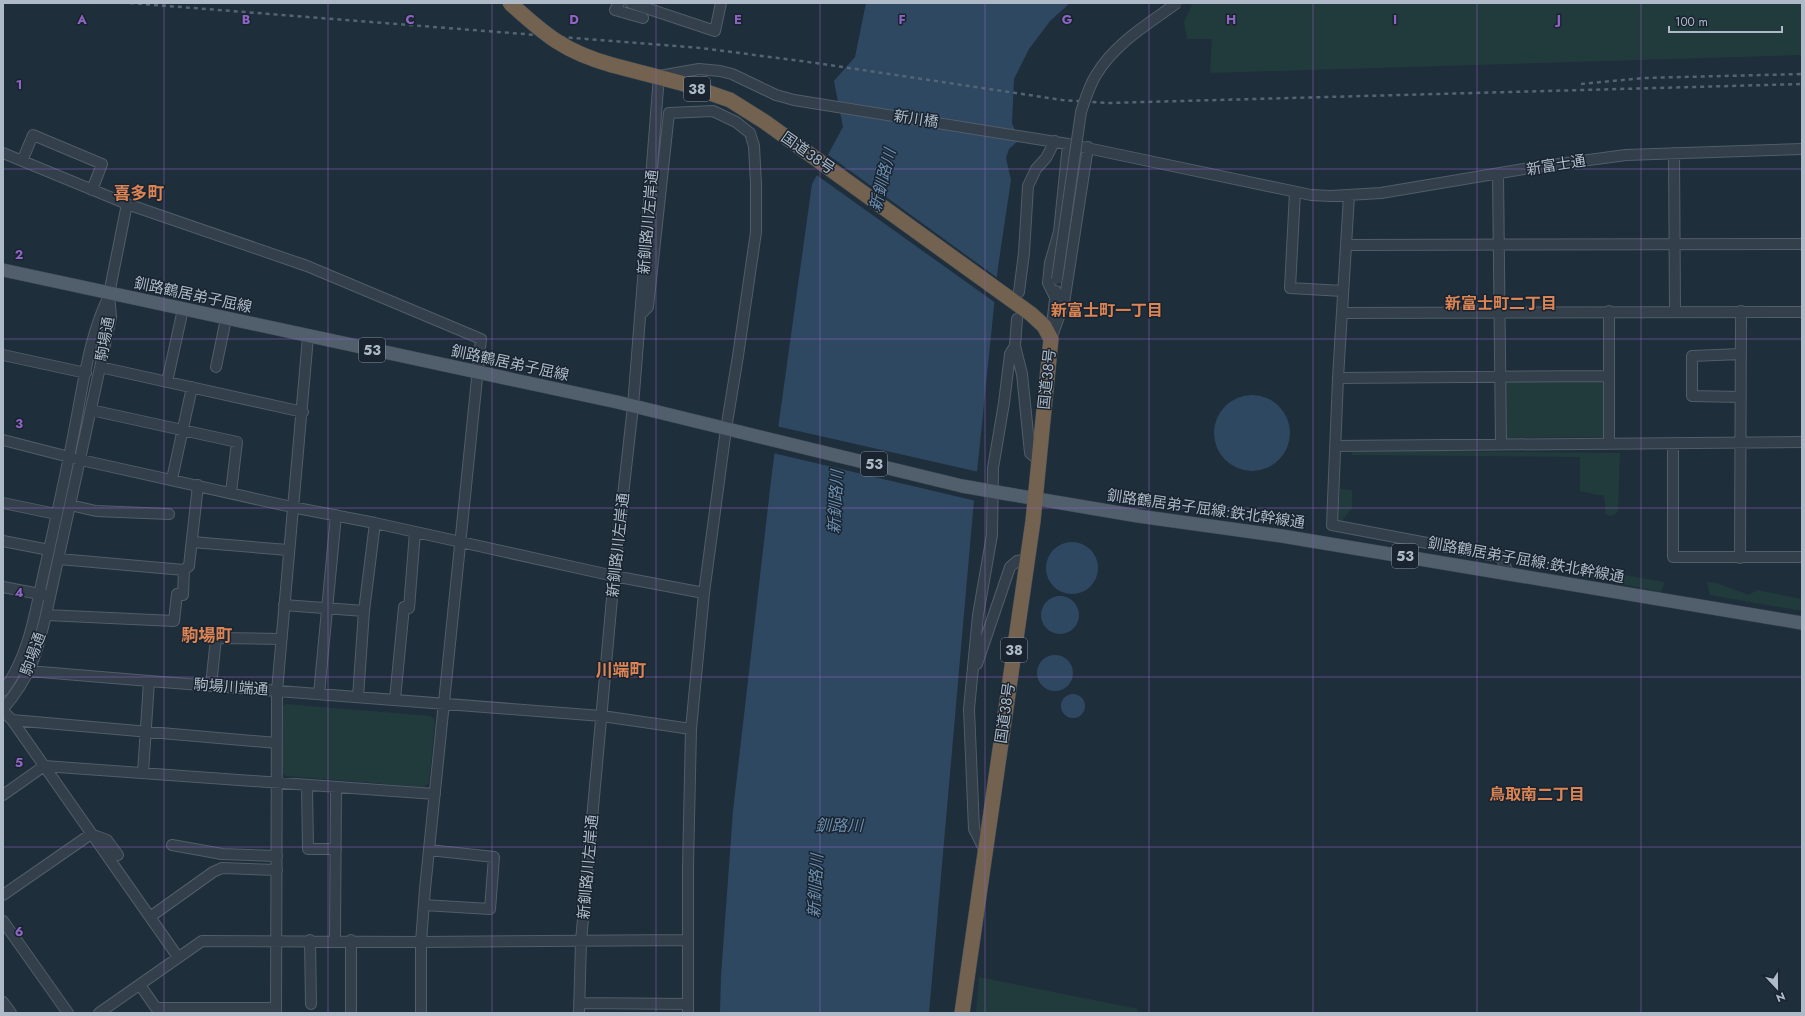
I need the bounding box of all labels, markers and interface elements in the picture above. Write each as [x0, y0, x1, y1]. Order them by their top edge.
scale bar [1669, 8, 1782, 34]
text: A [76, 10, 87, 29]
text: B [242, 10, 251, 29]
text: C [405, 10, 415, 29]
text: D [569, 10, 579, 29]
text: E [734, 10, 742, 29]
text: F [898, 10, 906, 29]
text: G [1062, 10, 1073, 29]
text: H [1226, 10, 1236, 29]
text: I [1393, 10, 1397, 29]
text: J [1554, 10, 1561, 29]
text: 100 m [1675, 13, 1708, 31]
text: 1 [16, 75, 22, 94]
road number: 38 [684, 77, 710, 101]
street label: 新川橋 [892, 105, 940, 133]
street label: 国道38号 [777, 126, 839, 180]
water label: 新釧路川 [864, 144, 902, 214]
street label: 新富士通 [1525, 149, 1587, 181]
street label: 新釧路川左岸通 [632, 169, 664, 275]
district label: 喜多町 [114, 181, 165, 205]
text: 2 [15, 245, 23, 264]
street label: 釧路鶴居弟子屈線 [132, 272, 254, 318]
district label: 新富士町二丁目 [1445, 292, 1557, 315]
district label: 新富士町一丁目 [1051, 299, 1163, 322]
street label: 駒場通 [90, 315, 120, 363]
road number: 53 [359, 338, 385, 362]
street label: 釧路鶴居弟子屈線 [449, 340, 571, 386]
street label: 国道38号 [1033, 347, 1061, 411]
text: 3 [15, 414, 23, 433]
road number: 53 [861, 452, 887, 476]
water label: 新釧路川 [822, 467, 849, 535]
street label: 釧路鶴居弟子屈線:鉄北幹線通 [1106, 484, 1306, 534]
street label: 新釧路川左岸通 [602, 492, 634, 598]
street label: 釧路鶴居弟子屈線:鉄北幹線通 [1426, 532, 1626, 588]
road number: 53 [1392, 544, 1418, 568]
text: 4 [14, 583, 24, 602]
district label: 駒場町 [182, 623, 233, 647]
street label: 駒場通 [15, 629, 51, 679]
road number: 38 [1001, 638, 1027, 662]
district label: 川端町 [596, 658, 647, 682]
street label: 駒場川端通 [193, 673, 269, 701]
street label: 国道38号 [990, 681, 1020, 745]
text: 5 [15, 753, 23, 772]
district label: 鳥取南二丁目 [1489, 783, 1585, 806]
street label: 新釧路川左岸通 [572, 814, 604, 920]
water label: 釧路川 [815, 814, 865, 837]
water label: 新釧路川 [802, 851, 829, 919]
text: 6 [15, 922, 24, 941]
north arrow [1757, 968, 1797, 1008]
text: N [1774, 988, 1788, 1006]

